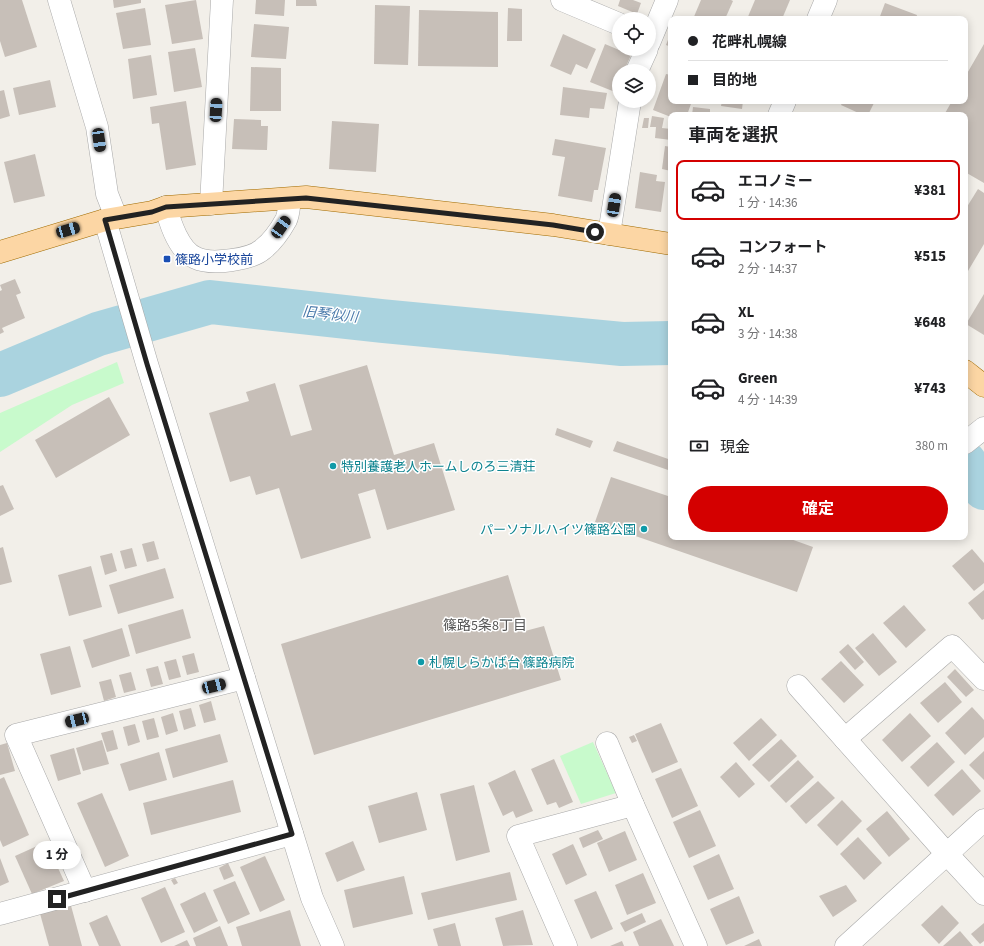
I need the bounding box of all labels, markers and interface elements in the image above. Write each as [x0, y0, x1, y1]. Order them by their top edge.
map controls [612, 12, 656, 108]
button: locate [612, 12, 656, 56]
text: 花畔札幌線 [712, 32, 787, 53]
button: layers [612, 64, 656, 108]
text: 目的地 [712, 70, 757, 91]
car [209, 98, 223, 122]
text: 車両を選択 [688, 123, 778, 148]
car [91, 127, 107, 153]
text: エコノミー [738, 171, 813, 192]
icon: car [690, 172, 726, 208]
text: ¥381 [914, 180, 946, 201]
car [606, 192, 622, 218]
text: 1 分 · 14:36 [738, 194, 798, 212]
car [269, 214, 293, 240]
car [55, 221, 81, 239]
route start [586, 223, 604, 241]
text: コンフォート [738, 237, 828, 258]
icon: car [690, 238, 726, 274]
text: ¥515 [914, 246, 946, 267]
place label: 篠路小学校前 [175, 251, 253, 269]
marker: 篠路小学校前 [162, 254, 172, 264]
text: 2 分 · 14:37 [738, 260, 798, 278]
water label: 旧琴似川 [301, 302, 361, 328]
text: XL [738, 302, 754, 323]
icon: car [690, 304, 726, 340]
text: ¥648 [914, 312, 946, 333]
text: 3 分 · 14:38 [738, 325, 798, 343]
text: Green [738, 368, 778, 389]
icon: car [690, 370, 726, 406]
text: ¥743 [914, 378, 946, 399]
text: 4 分 · 14:39 [738, 391, 798, 409]
icon: cash [688, 435, 710, 457]
text: 現金 [720, 437, 750, 458]
text: 380 m [915, 437, 948, 455]
place label: 特別養護老人ホームしのろ三清荘 [341, 458, 536, 476]
marker: 特別養護老人ホームしのろ三清荘 [328, 461, 338, 471]
button: 確定 [688, 486, 948, 532]
place label: パーソナルハイツ篠路公園 [480, 521, 636, 539]
marker: パーソナルハイツ篠路公園 [639, 524, 649, 534]
district label: 篠路5条8丁目 [443, 616, 527, 636]
place label: 札幌しらかば台 篠路病院 [429, 654, 575, 672]
marker: 札幌しらかば台 篠路病院 [416, 657, 426, 667]
car [201, 677, 227, 695]
car [64, 711, 90, 729]
callout: 1 分 [33, 841, 81, 869]
text: 1 分 [46, 846, 68, 864]
route end [48, 890, 66, 908]

